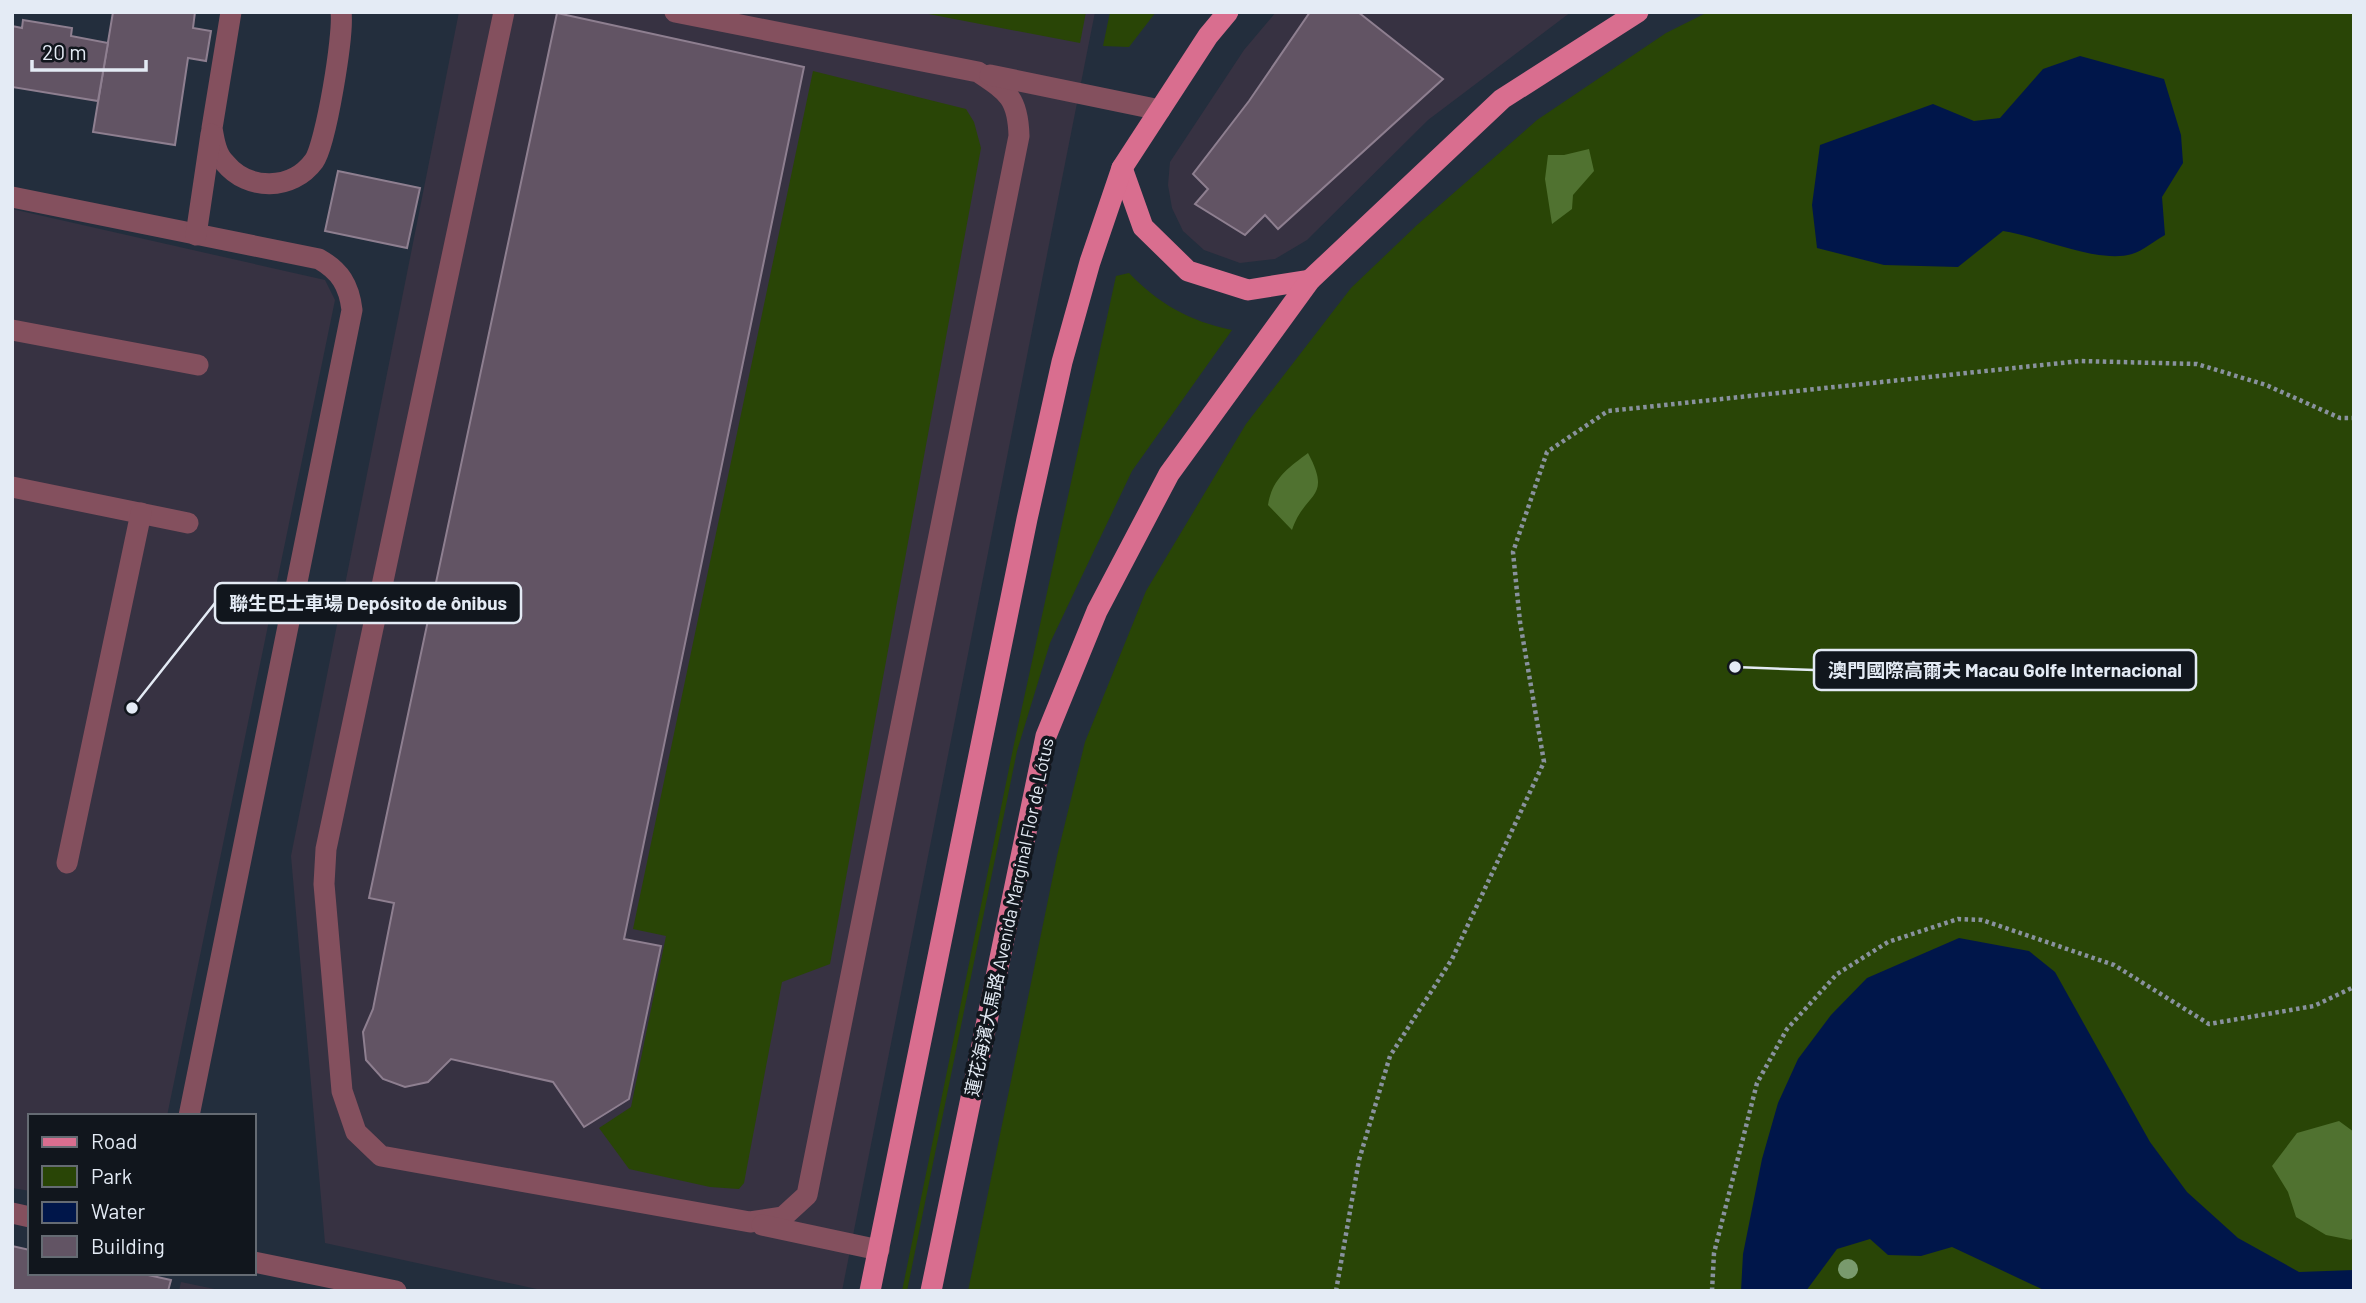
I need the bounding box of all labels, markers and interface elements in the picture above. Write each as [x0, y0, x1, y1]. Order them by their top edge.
scale bar [32, 28, 145, 72]
text: 20 m [42, 39, 87, 64]
callout: 聯生巴士車場 Depósito de ônibus [215, 583, 521, 623]
text: 聯生巴士車場 Depósito de ônibus [229, 591, 507, 614]
callout: 澳門國際高爾夫 Macau Golfe Internacional [1814, 650, 2196, 690]
text: 澳門國際高爾夫 Macau Golfe Internacional [1828, 658, 2182, 681]
street label: 蓮花海濱大馬路 Avenida Marginal Flor de Lótus [960, 736, 1058, 1098]
legend [28, 1114, 256, 1275]
text: Road [91, 1128, 137, 1153]
text: Park [91, 1163, 132, 1188]
text: Water [91, 1198, 146, 1223]
text: Building [91, 1233, 165, 1258]

